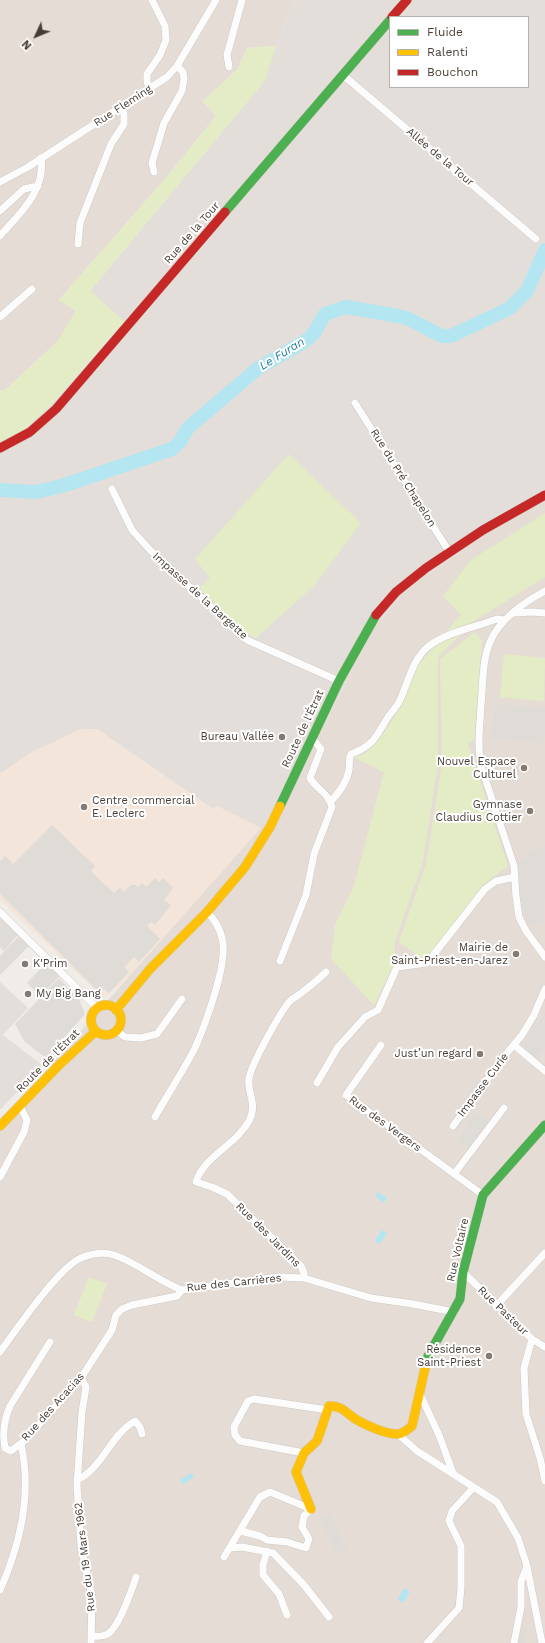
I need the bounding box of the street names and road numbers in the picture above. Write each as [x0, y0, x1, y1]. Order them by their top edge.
street label: Rue Fleming [91, 82, 155, 130]
street label: Allée de la Tour [404, 125, 476, 189]
street label: Rue de la Tour [162, 199, 222, 267]
street label: Rue du Pré Chapelon [367, 426, 439, 530]
street label: Impasse de la Bargette [150, 550, 250, 642]
street label: Route de l'Étrat [279, 688, 327, 770]
street label: Route de l'Étrat [14, 1027, 82, 1095]
street label: Impasse Curie [455, 1050, 511, 1120]
street label: Rue des Vergers [346, 1093, 424, 1155]
street label: Rue des Jardins [233, 1200, 303, 1270]
street label: Rue Voltaire [444, 1217, 472, 1283]
street label: Rue des Carrières [186, 1271, 282, 1295]
street label: Rue Pasteur [475, 1284, 531, 1338]
street label: Rue des Acacias [19, 1370, 87, 1444]
street label: Rue du 19 Mars 1962 [72, 1502, 98, 1612]

